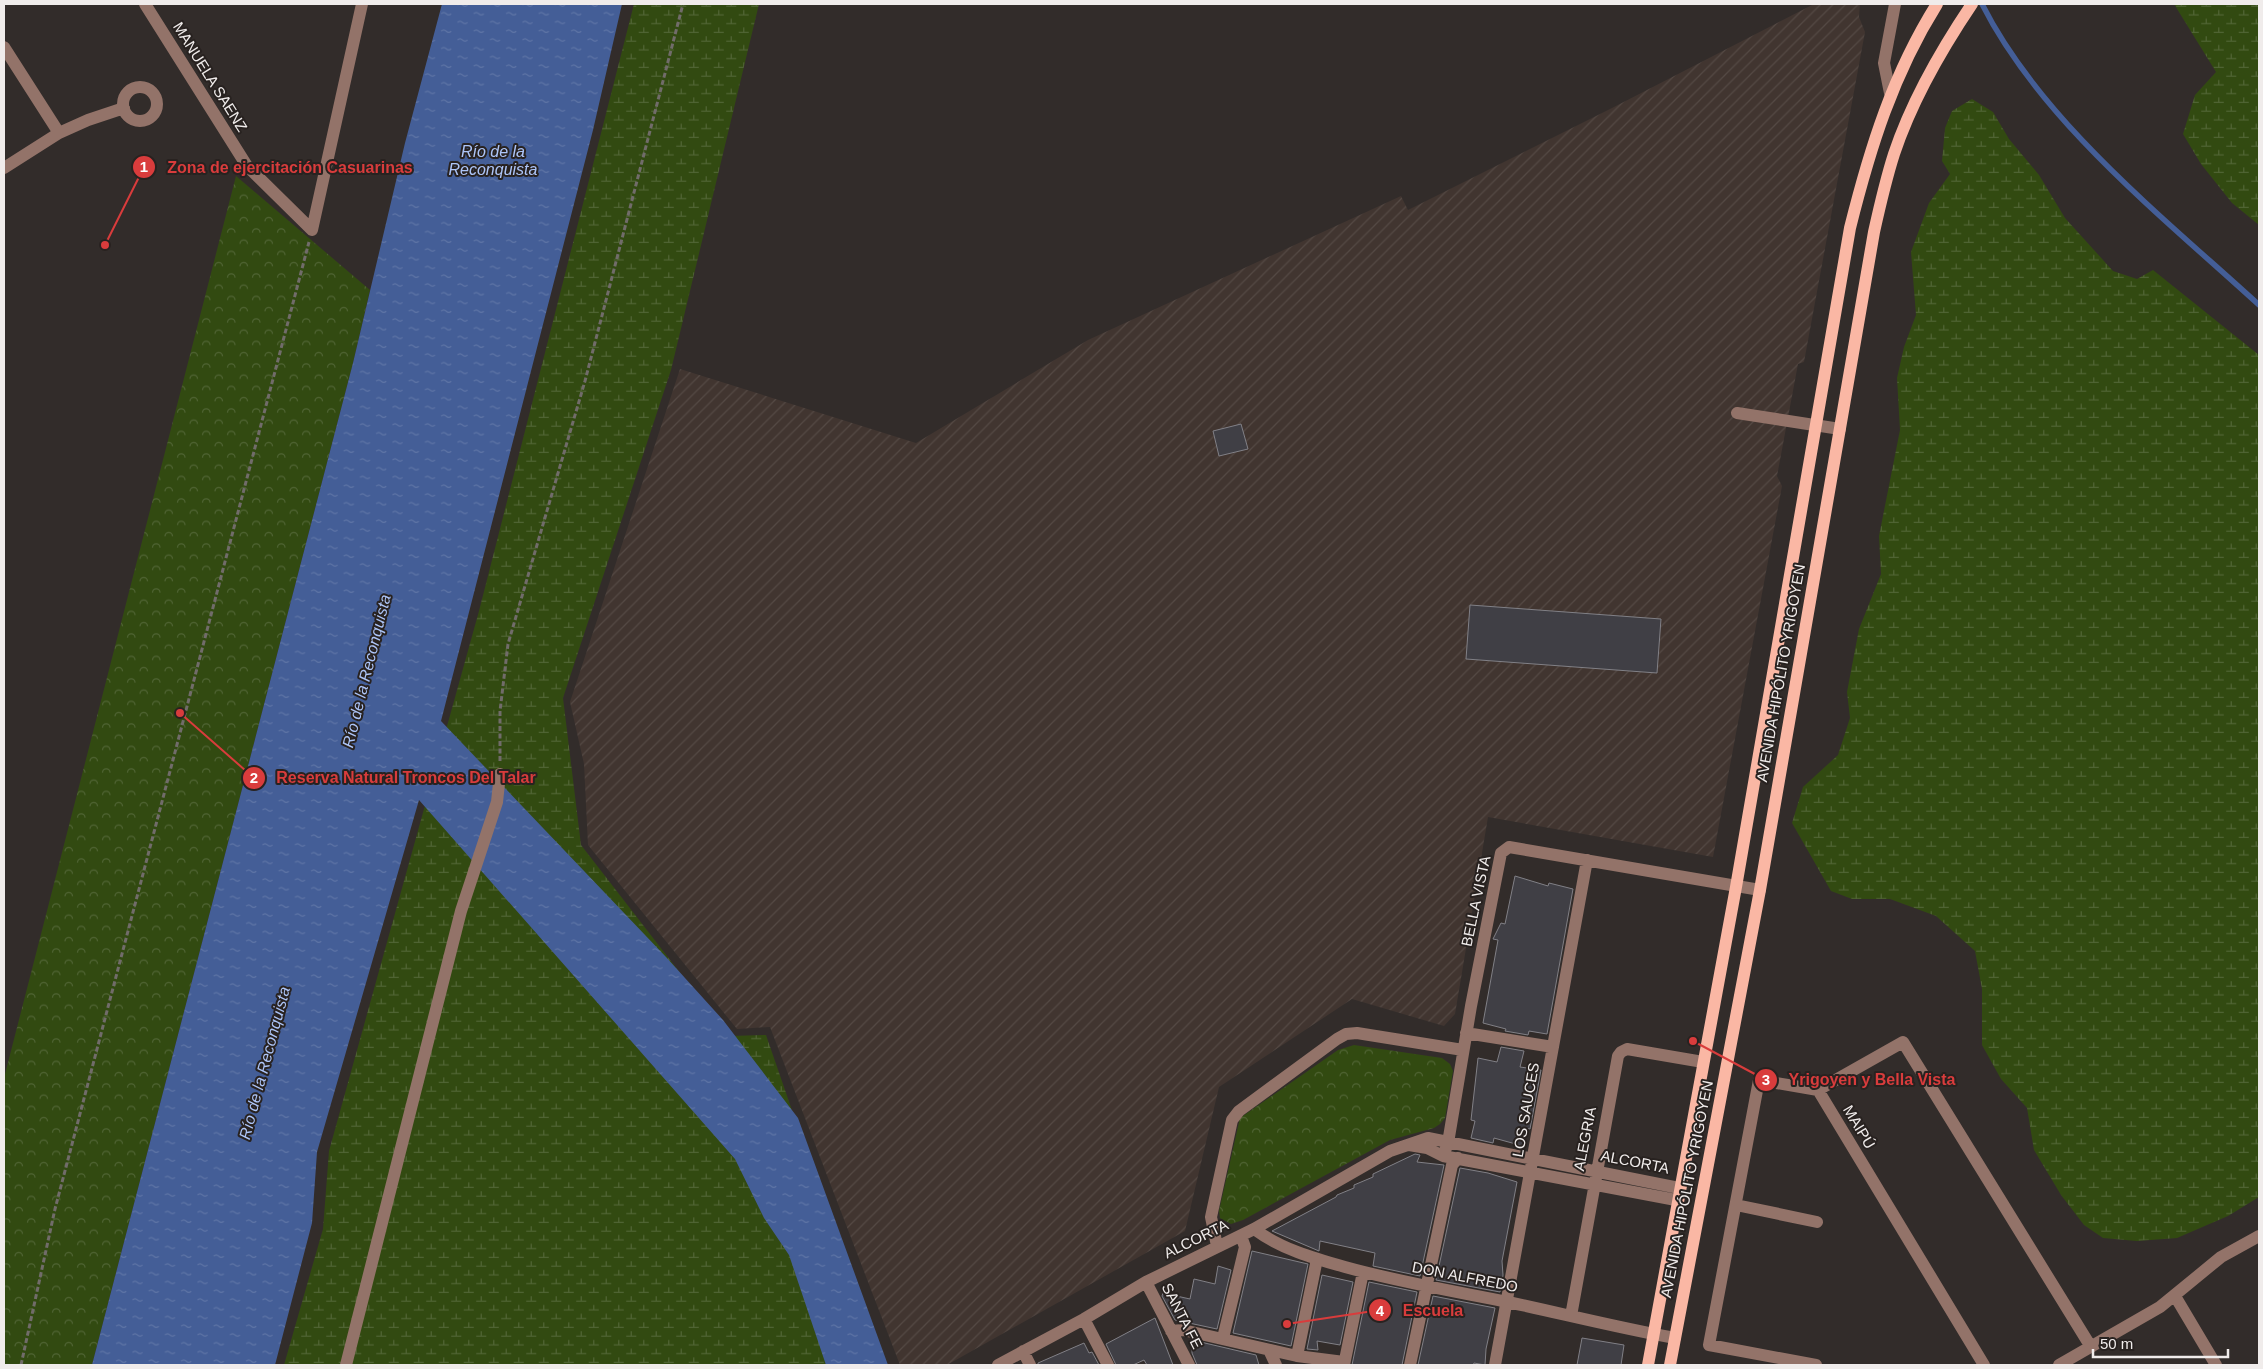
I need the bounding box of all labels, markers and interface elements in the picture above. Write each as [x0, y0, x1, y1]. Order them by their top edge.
street label: MANUELA SAENZ [170, 19, 251, 135]
water label: Río de la Reconquista [449, 143, 538, 178]
callout: Zona de ejercitación Casuarinas [132, 152, 422, 183]
text: 1 [140, 158, 148, 175]
text: Zona de ejercitación Casuarinas [167, 159, 413, 176]
street label: AVENIDA HIPÓLITO YRIGOYEN [1753, 563, 1808, 783]
water label: Río de la Reconquista [339, 593, 394, 750]
callout: Reserva Natural Troncos Del Talar [241, 762, 546, 793]
text: 2 [250, 769, 258, 786]
text: Reserva Natural Troncos Del Talar [276, 769, 536, 786]
street label: BELLA VISTA [1458, 854, 1493, 948]
water label: Río de la Reconquista [236, 985, 293, 1141]
street label: LOS SAUCES [1509, 1061, 1542, 1159]
callout: Yrigoyen y Bella Vista [1754, 1064, 1966, 1095]
text: 3 [1762, 1071, 1770, 1088]
text: Yrigoyen y Bella Vista [1789, 1071, 1956, 1088]
street label: AVENIDA HIPÓLITO YRIGOYEN [1657, 1079, 1716, 1299]
street label: MAIPÚ [1840, 1102, 1879, 1151]
street label: ALEGRIA [1570, 1105, 1599, 1172]
street label: ALCORTA [1599, 1147, 1671, 1176]
street label: ALCORTA [1161, 1216, 1231, 1261]
street label: DON ALFREDO [1411, 1258, 1519, 1295]
street label: SANTA FE [1159, 1280, 1206, 1351]
callout: Escuela [1368, 1295, 1473, 1326]
text: 4 [1376, 1302, 1385, 1319]
text: Escuela [1403, 1302, 1463, 1319]
scale bar [2093, 1326, 2228, 1358]
text: 50 m [2100, 1335, 2133, 1352]

